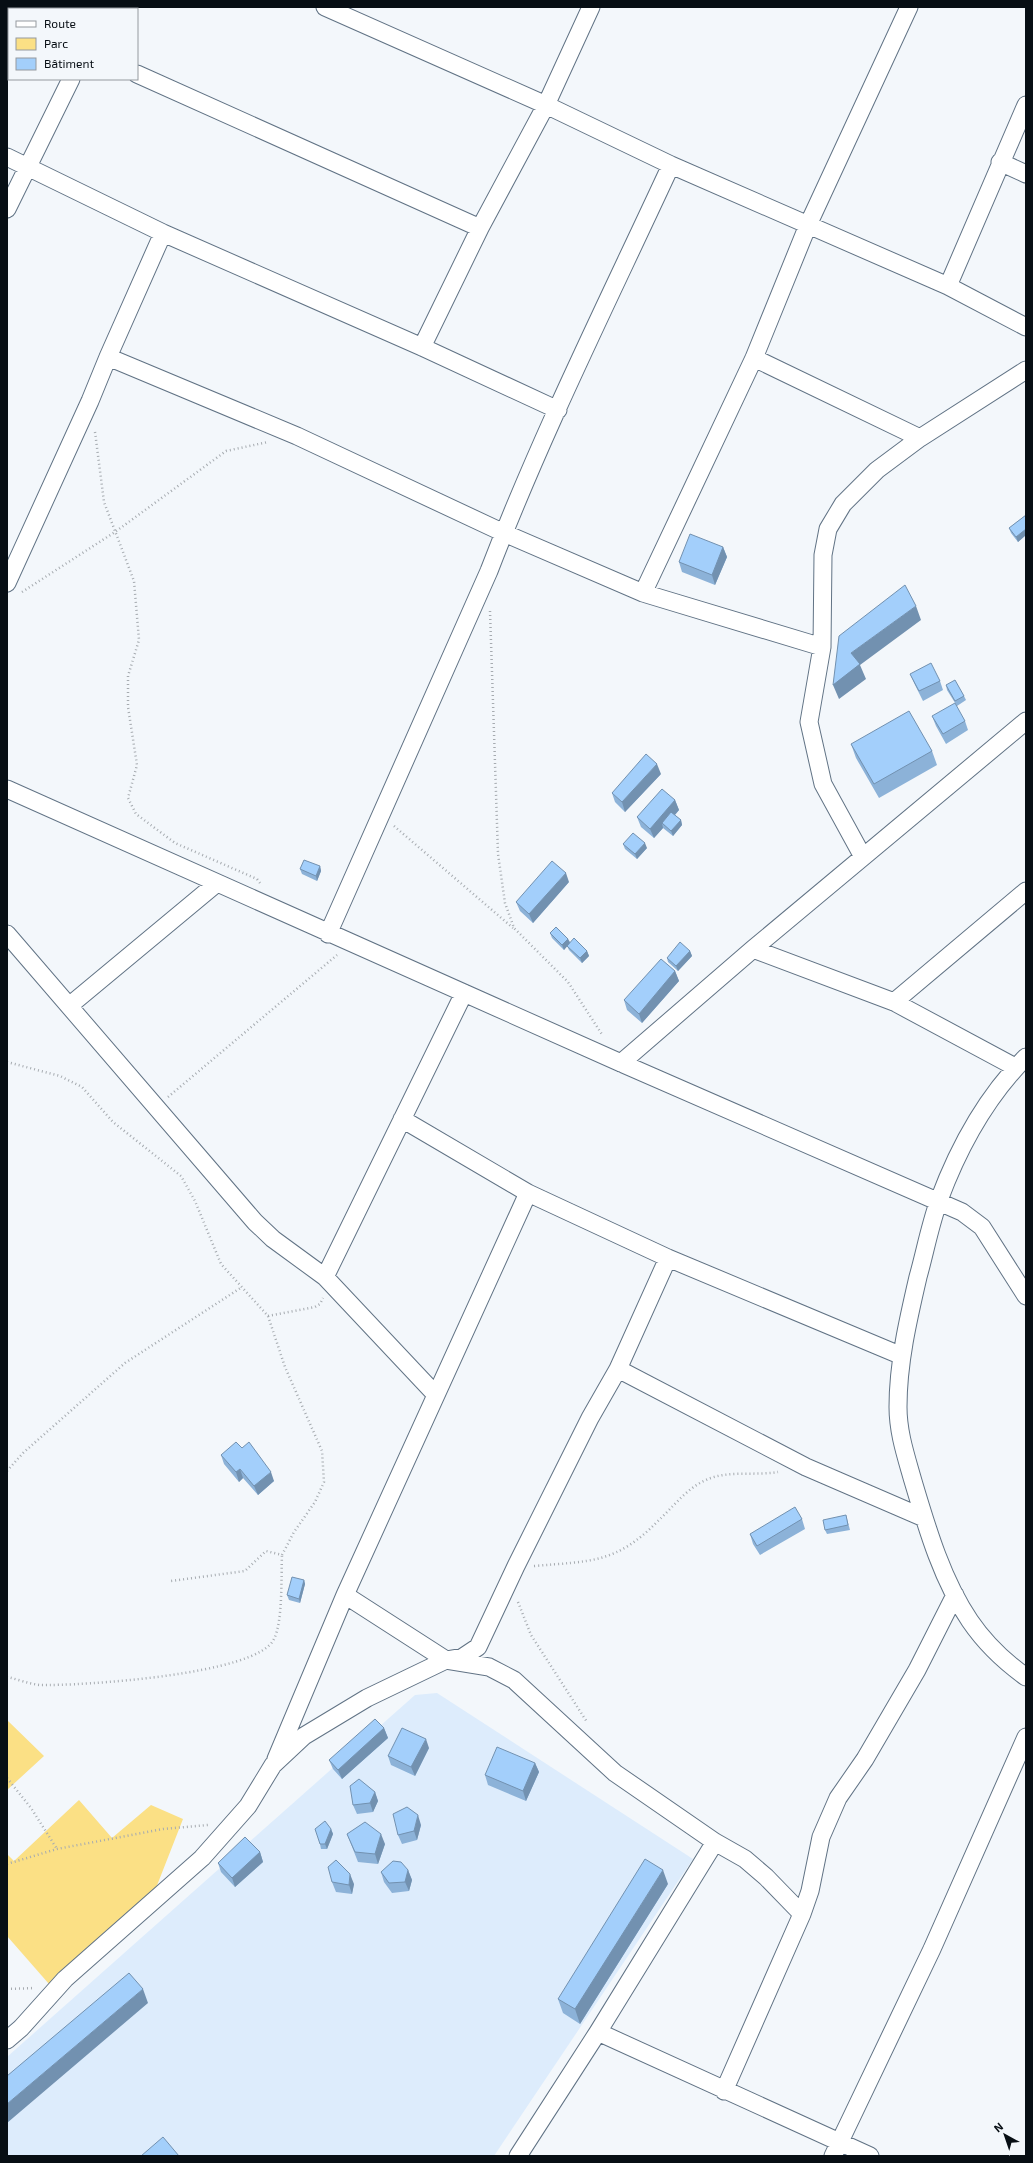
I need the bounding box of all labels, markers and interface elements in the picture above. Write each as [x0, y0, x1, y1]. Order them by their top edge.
legend [8, 8, 138, 80]
text: Route [44, 16, 76, 30]
text: Parc [44, 36, 68, 50]
text: Bâtiment [44, 56, 95, 70]
north arrow [985, 2115, 1025, 2155]
text: N [991, 2119, 1006, 2134]

